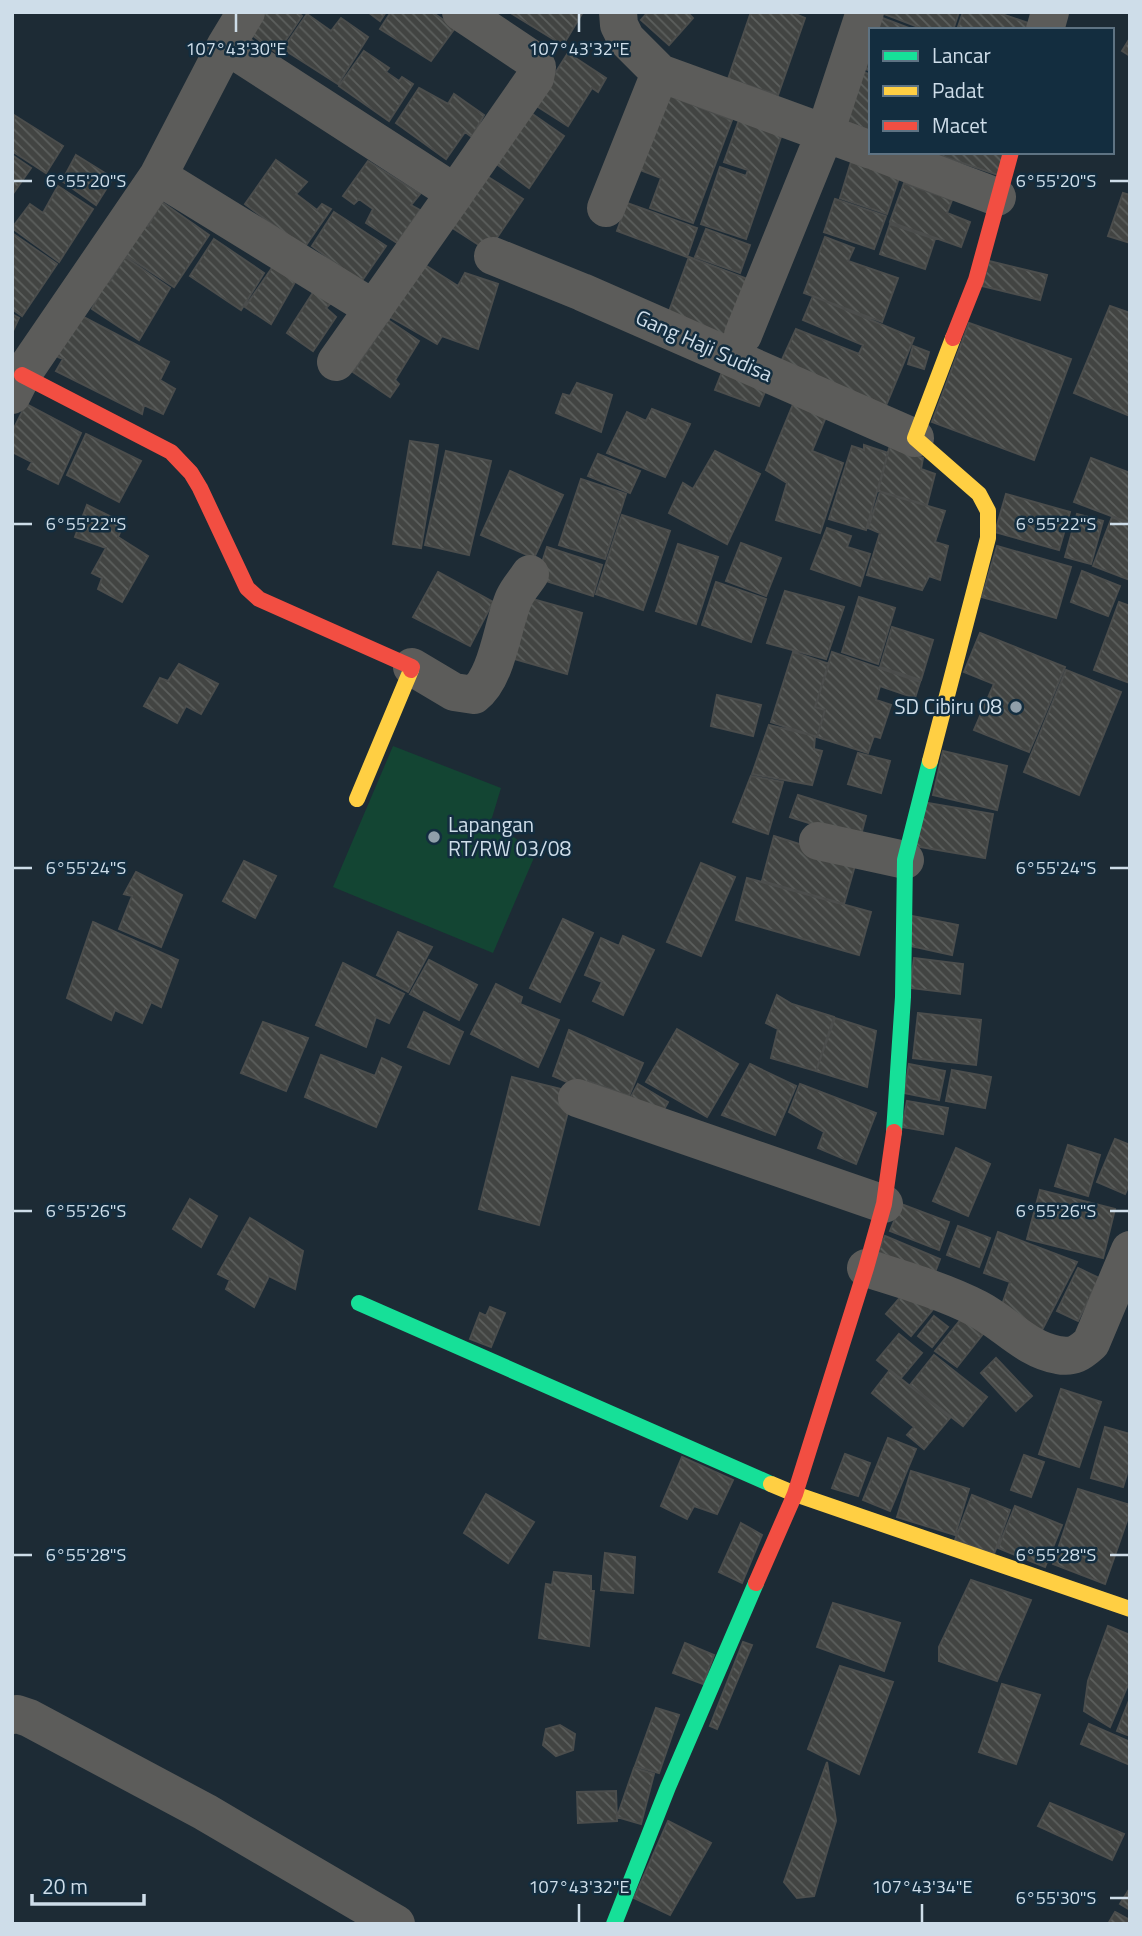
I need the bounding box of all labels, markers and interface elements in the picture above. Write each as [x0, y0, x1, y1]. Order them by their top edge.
legend [869, 28, 1114, 154]
text: 107°43'30"E [185, 35, 287, 62]
text: 107°43'32"E [528, 35, 630, 62]
text: Lancar [932, 39, 991, 71]
text: Padat [932, 74, 984, 106]
text: Macet [932, 109, 988, 141]
text: 6°55'20"S [46, 167, 126, 194]
text: 6°55'20"S [1016, 167, 1096, 194]
street label: Gang Haji Sudisa [631, 301, 779, 390]
text: 6°55'22"S [46, 510, 126, 537]
text: 6°55'22"S [1016, 510, 1096, 537]
place label: SD Cibiru 08 [894, 690, 1002, 722]
marker: SD Cibiru 08 [1008, 699, 1024, 715]
place label: Lapangan RT/RW 03/08 [448, 808, 571, 864]
marker: Lapangan RT/RW 03/08 [426, 829, 442, 845]
text: 6°55'24"S [46, 854, 126, 881]
text: 6°55'24"S [1016, 854, 1096, 881]
text: 6°55'26"S [46, 1197, 126, 1224]
text: 6°55'26"S [1016, 1197, 1096, 1224]
text: 6°55'28"S [46, 1541, 126, 1568]
text: 6°55'28"S [1016, 1541, 1096, 1568]
scale bar [32, 1862, 144, 1906]
text: 20 m [42, 1870, 88, 1902]
text: 107°43'32"E [528, 1873, 630, 1900]
text: 107°43'34"E [871, 1873, 973, 1900]
text: 6°55'30"S [1016, 1884, 1096, 1911]

